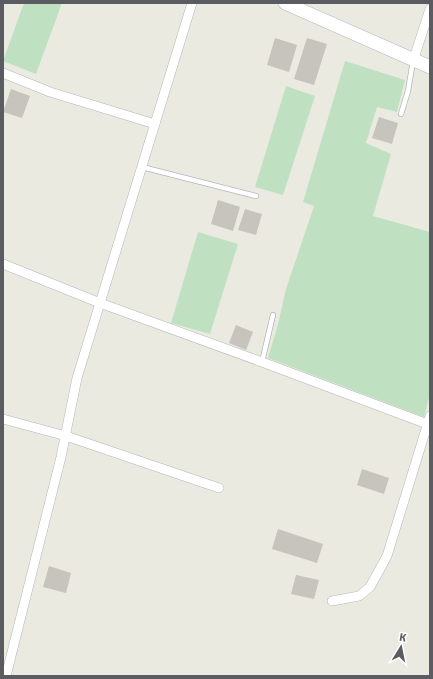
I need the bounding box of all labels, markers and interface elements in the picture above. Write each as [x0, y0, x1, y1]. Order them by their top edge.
north arrow [381, 627, 421, 667]
text: K [398, 631, 407, 645]

